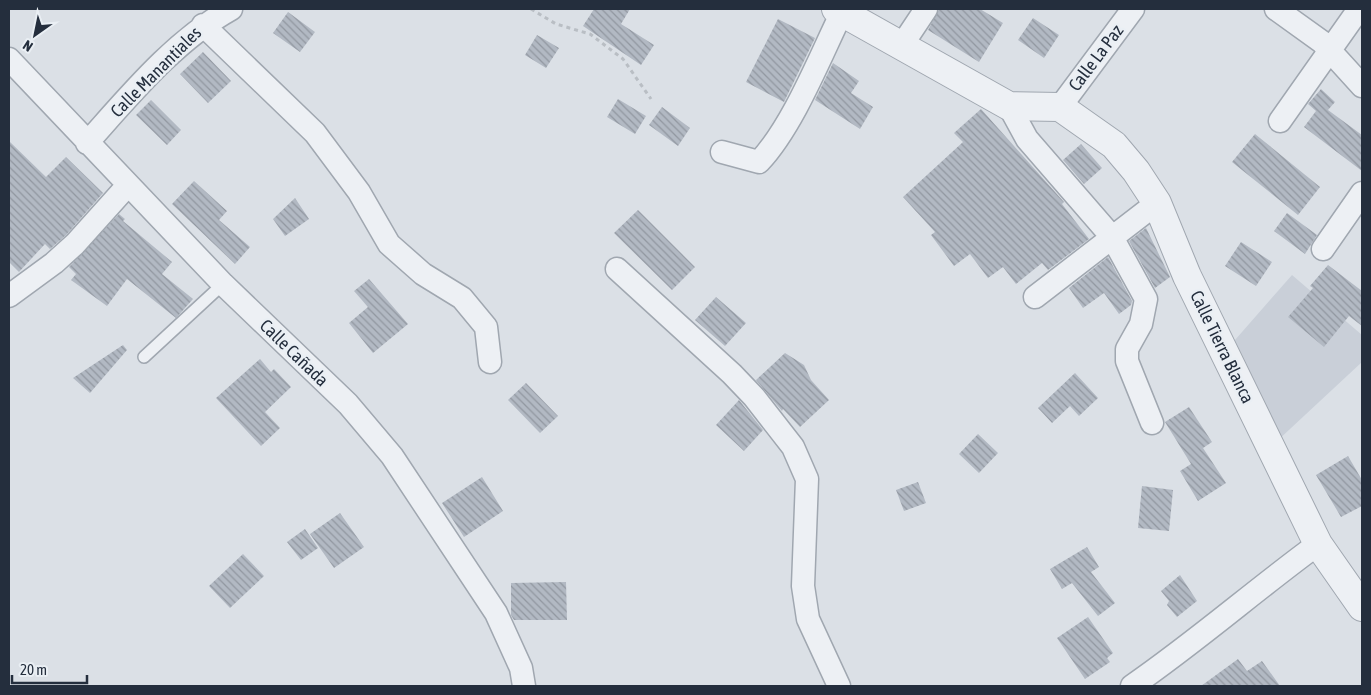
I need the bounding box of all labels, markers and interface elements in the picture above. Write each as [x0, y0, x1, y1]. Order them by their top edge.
north arrow [10, 10, 60, 60]
street label: Calle La Paz [1064, 20, 1128, 95]
street label: Calle Manantiales [106, 22, 205, 121]
text: N [20, 37, 36, 55]
street label: Calle Tierra Blanca [1186, 287, 1259, 407]
street label: Calle Cañada [256, 315, 333, 390]
scale bar [12, 652, 88, 684]
text: 20 m [20, 661, 47, 678]

